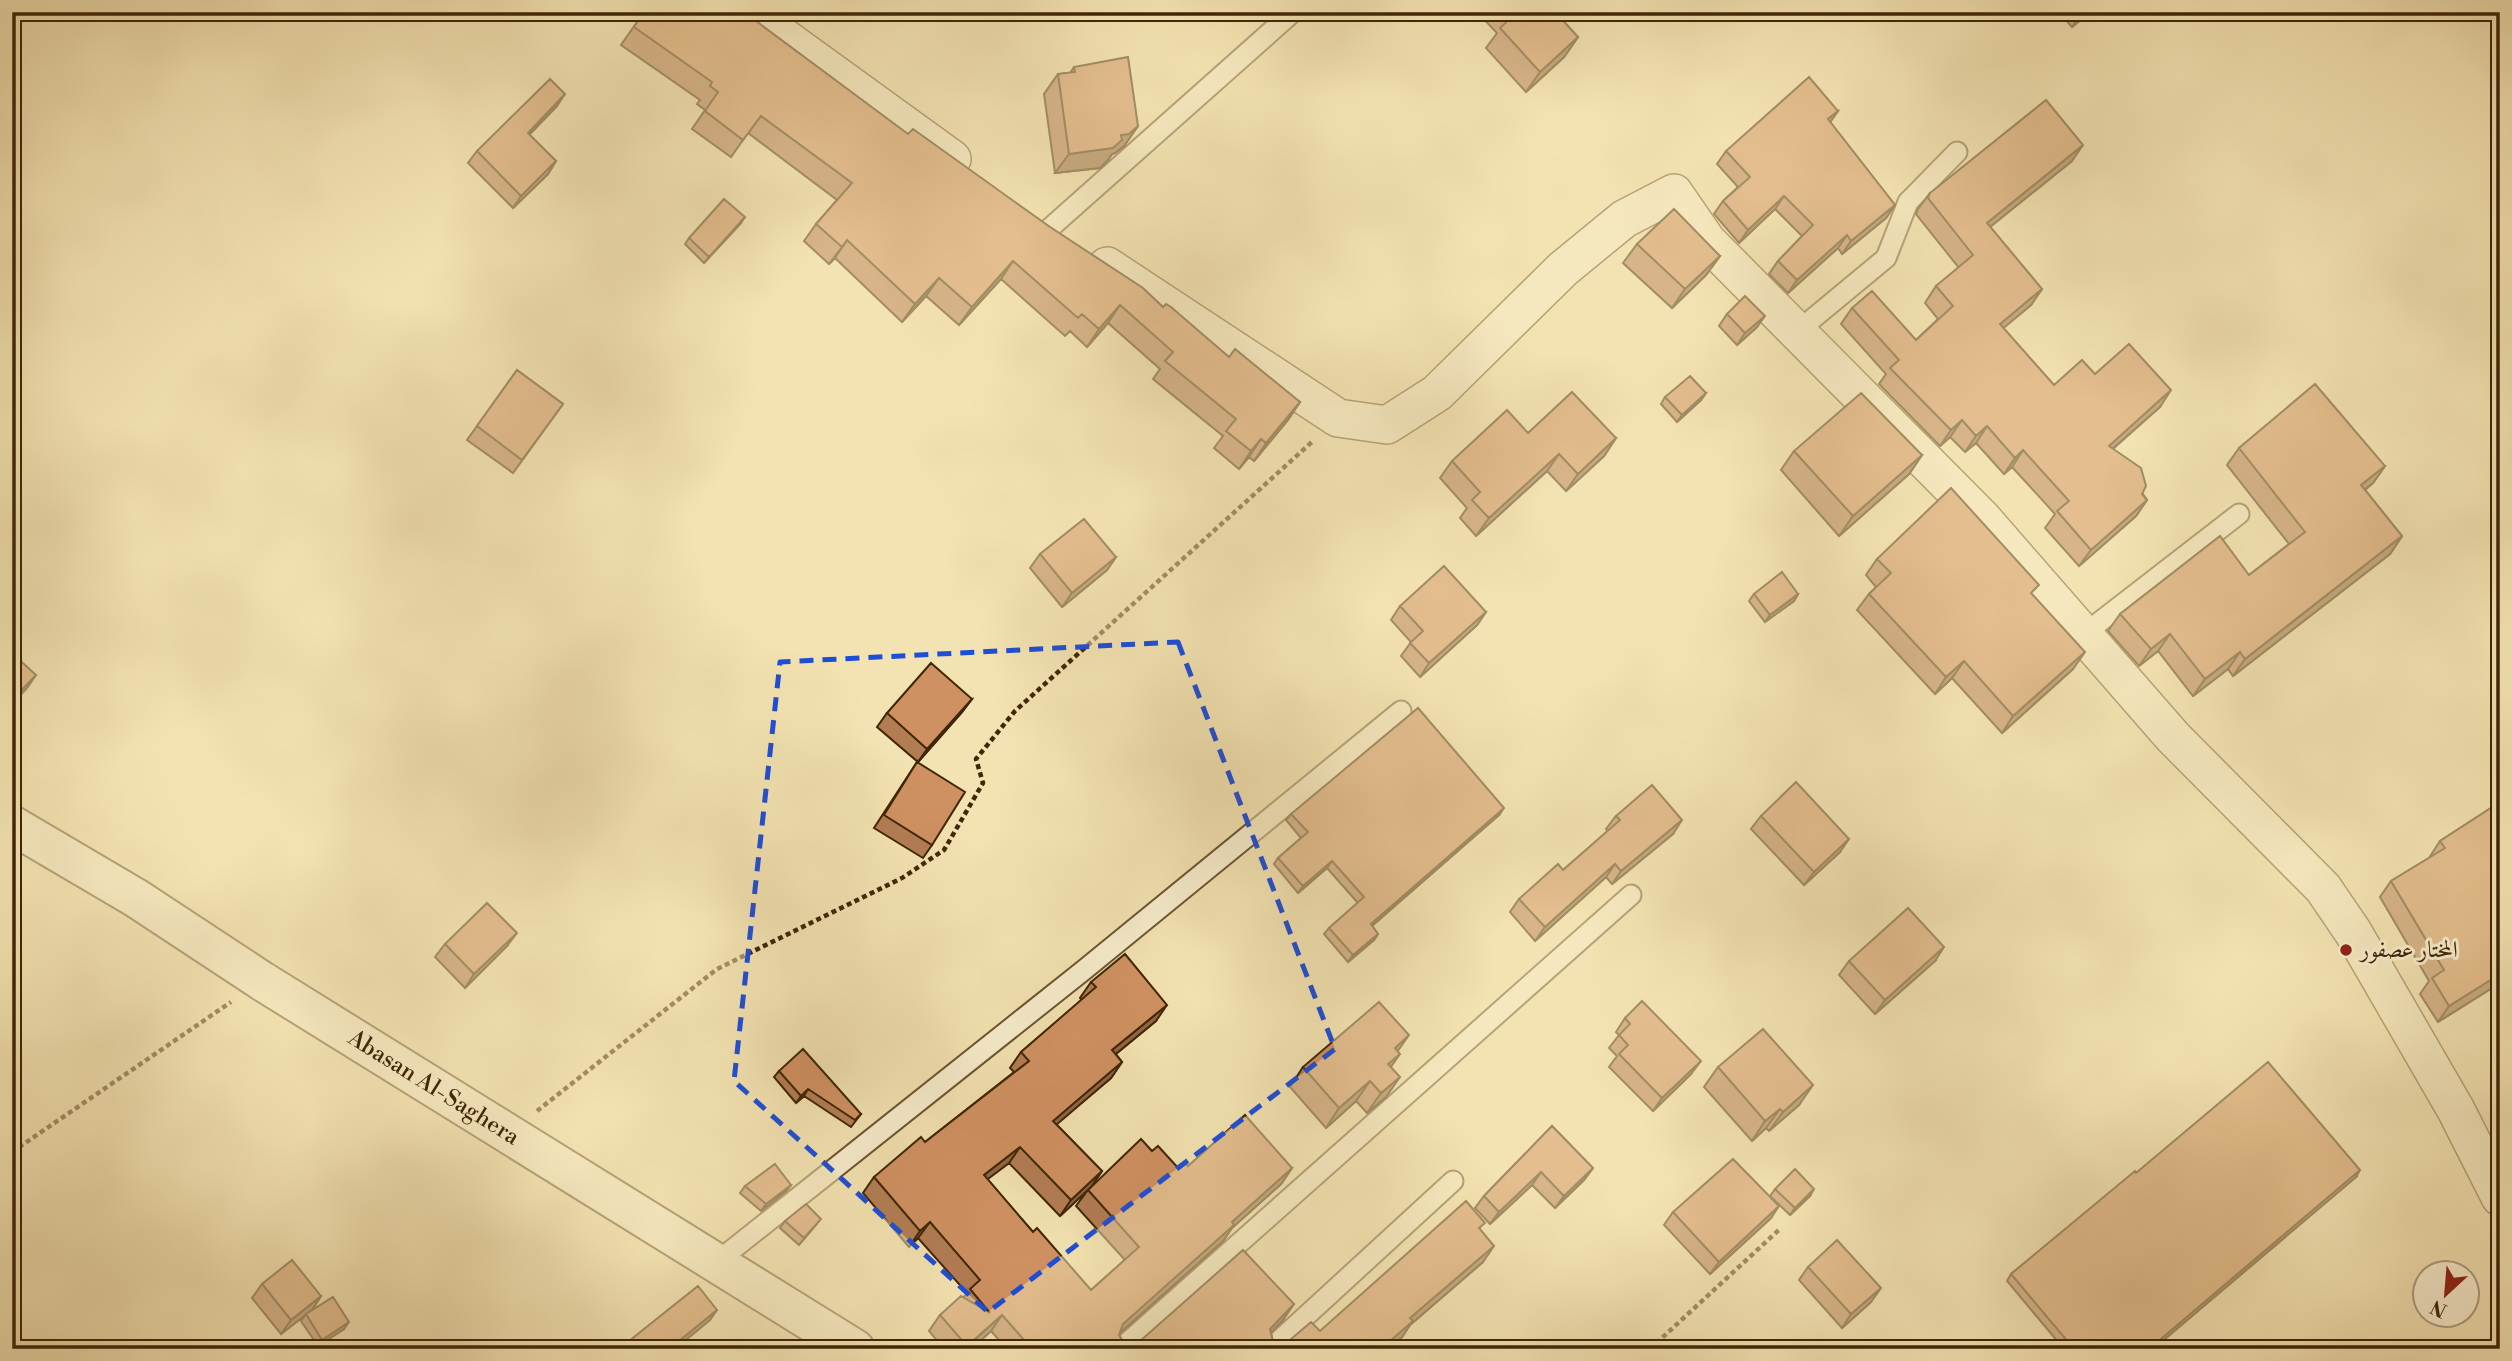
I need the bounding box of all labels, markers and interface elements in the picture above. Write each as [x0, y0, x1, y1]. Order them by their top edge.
place label: المختار عصفور [2358, 936, 2458, 964]
marker: المختار عصفور [2338, 942, 2354, 958]
street label: Abasan Al-Saghera [342, 1023, 525, 1151]
north arrow [2410, 1260, 2480, 1330]
text: N [2427, 1294, 2451, 1322]

